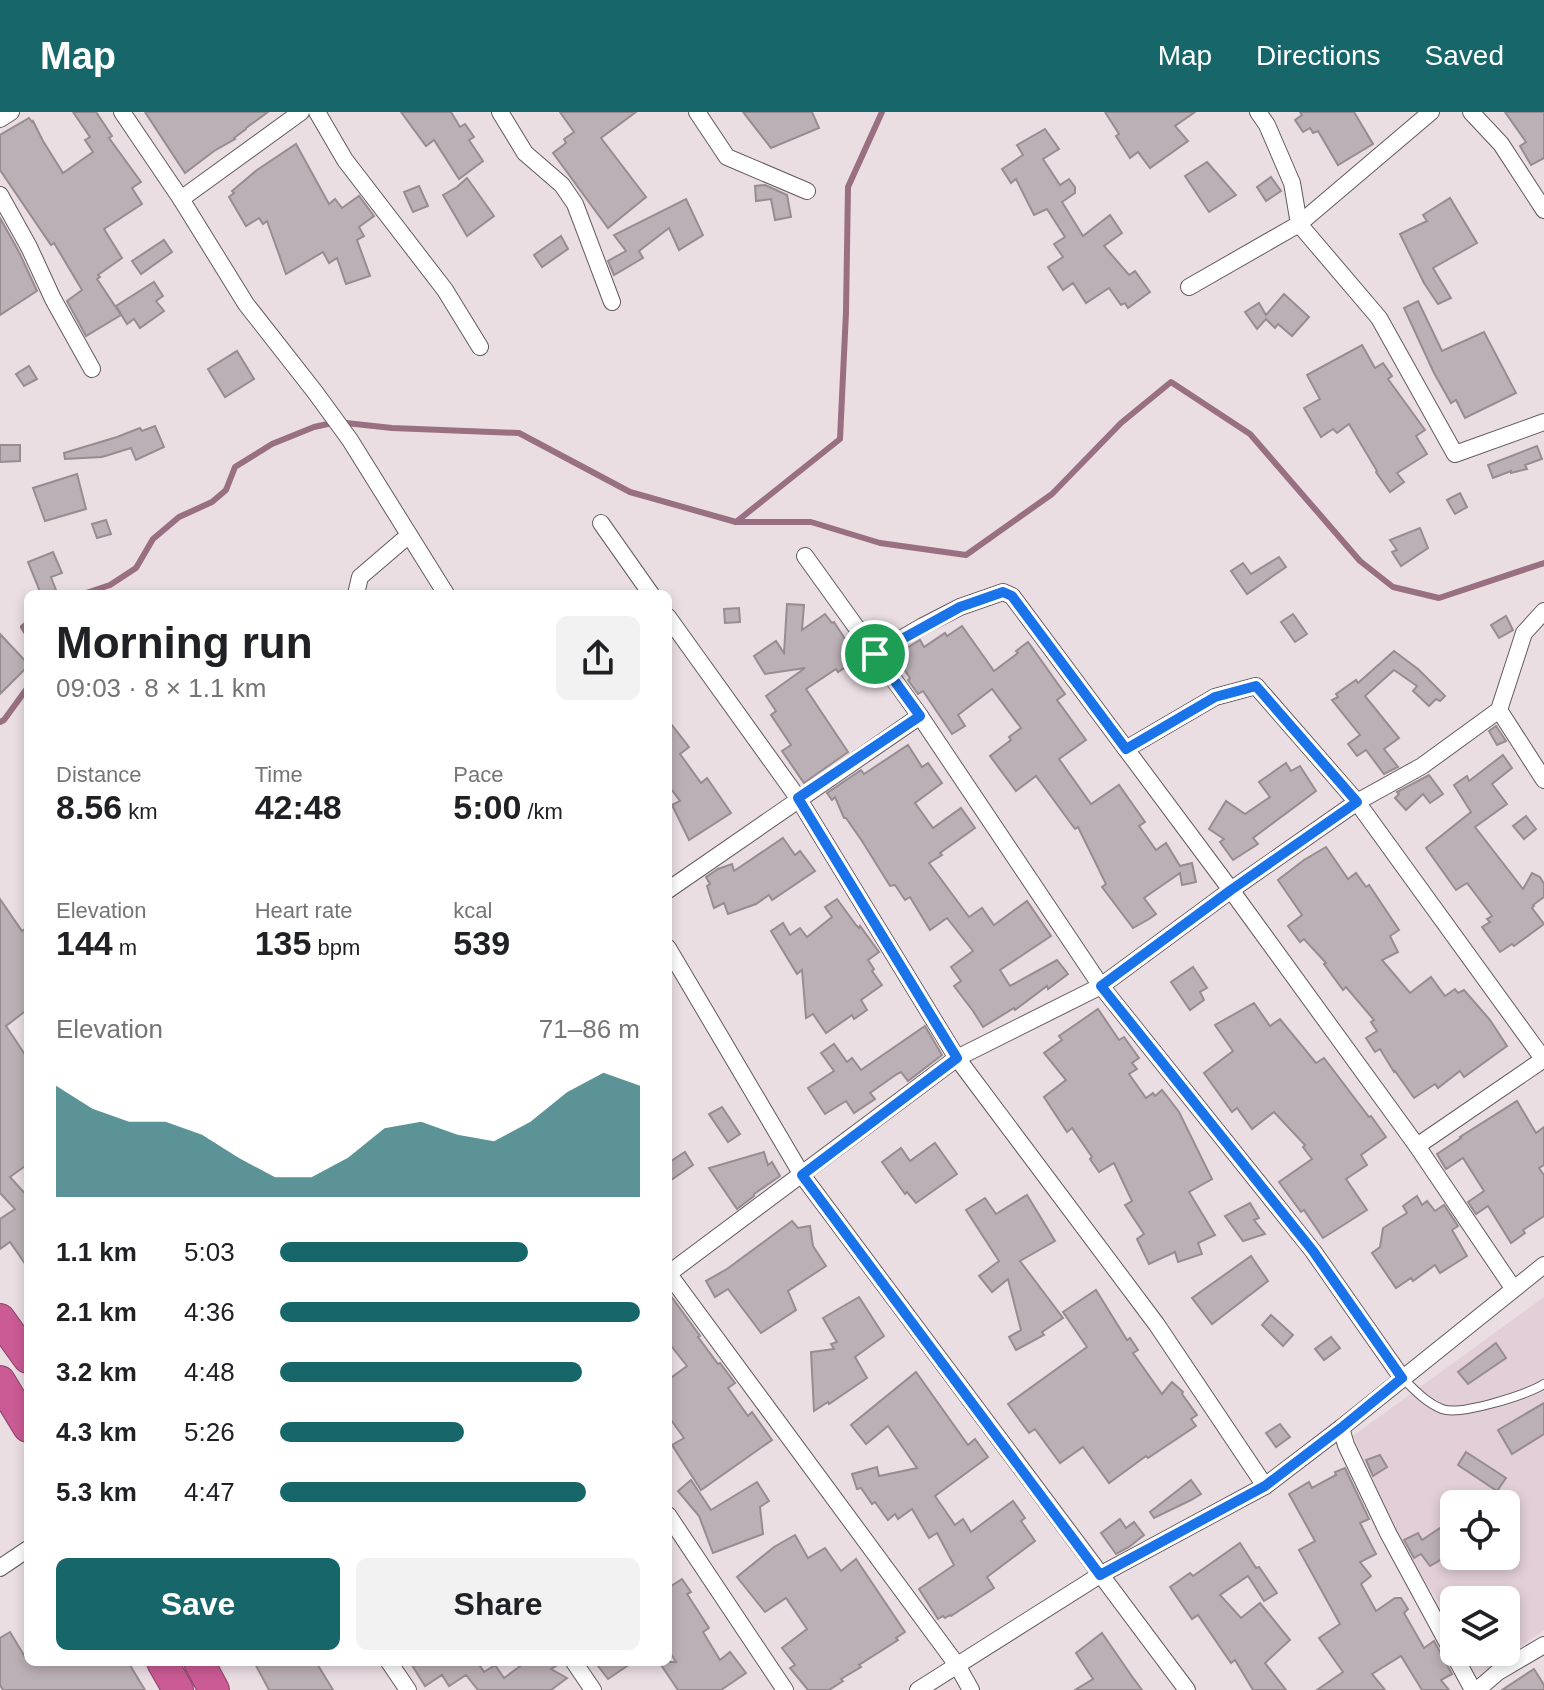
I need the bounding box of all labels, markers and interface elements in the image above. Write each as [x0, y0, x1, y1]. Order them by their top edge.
text: Map [40, 35, 116, 77]
text: Map [1158, 40, 1212, 71]
text: Directions [1256, 40, 1381, 71]
text: Saved [1425, 40, 1504, 71]
button: share [556, 616, 640, 700]
text: Morning run [56, 618, 313, 667]
pin [841, 620, 909, 688]
icon: arrive [853, 632, 897, 676]
text: 09:03 · 8 × 1.1 km [56, 673, 266, 703]
text: Distance [56, 762, 142, 787]
text: Time [255, 762, 303, 787]
text: Pace [453, 762, 503, 787]
text: 8.56 [56, 788, 122, 826]
text: 42:48 [255, 788, 342, 826]
text: 5:00 [453, 788, 521, 826]
text: km [122, 799, 158, 824]
text: /km [521, 799, 563, 824]
text: Elevation [56, 898, 147, 923]
text: Heart rate [255, 898, 352, 923]
text: kcal [453, 898, 492, 923]
text: 144 [56, 924, 113, 962]
text: 135 [255, 924, 311, 962]
text: 539 [453, 924, 510, 962]
text: m [113, 935, 137, 960]
text: bpm [311, 935, 360, 960]
text: Elevation [56, 1014, 163, 1044]
text: 71–86 m [539, 1014, 640, 1044]
text: 1.1 km [56, 1237, 137, 1267]
text: 5:03 [184, 1237, 235, 1267]
text: 2.1 km [56, 1297, 137, 1327]
text: 4:36 [184, 1297, 235, 1327]
text: 3.2 km [56, 1357, 137, 1387]
text: 4:48 [184, 1357, 235, 1387]
text: 4.3 km [56, 1417, 137, 1447]
text: 5:26 [184, 1417, 235, 1447]
text: 5.3 km [56, 1477, 137, 1507]
text: 4:47 [184, 1477, 235, 1507]
map controls [1440, 1490, 1520, 1666]
button: locate [1440, 1490, 1520, 1570]
button: Save [56, 1558, 340, 1650]
button: Share [356, 1558, 640, 1650]
button: layers [1440, 1586, 1520, 1666]

